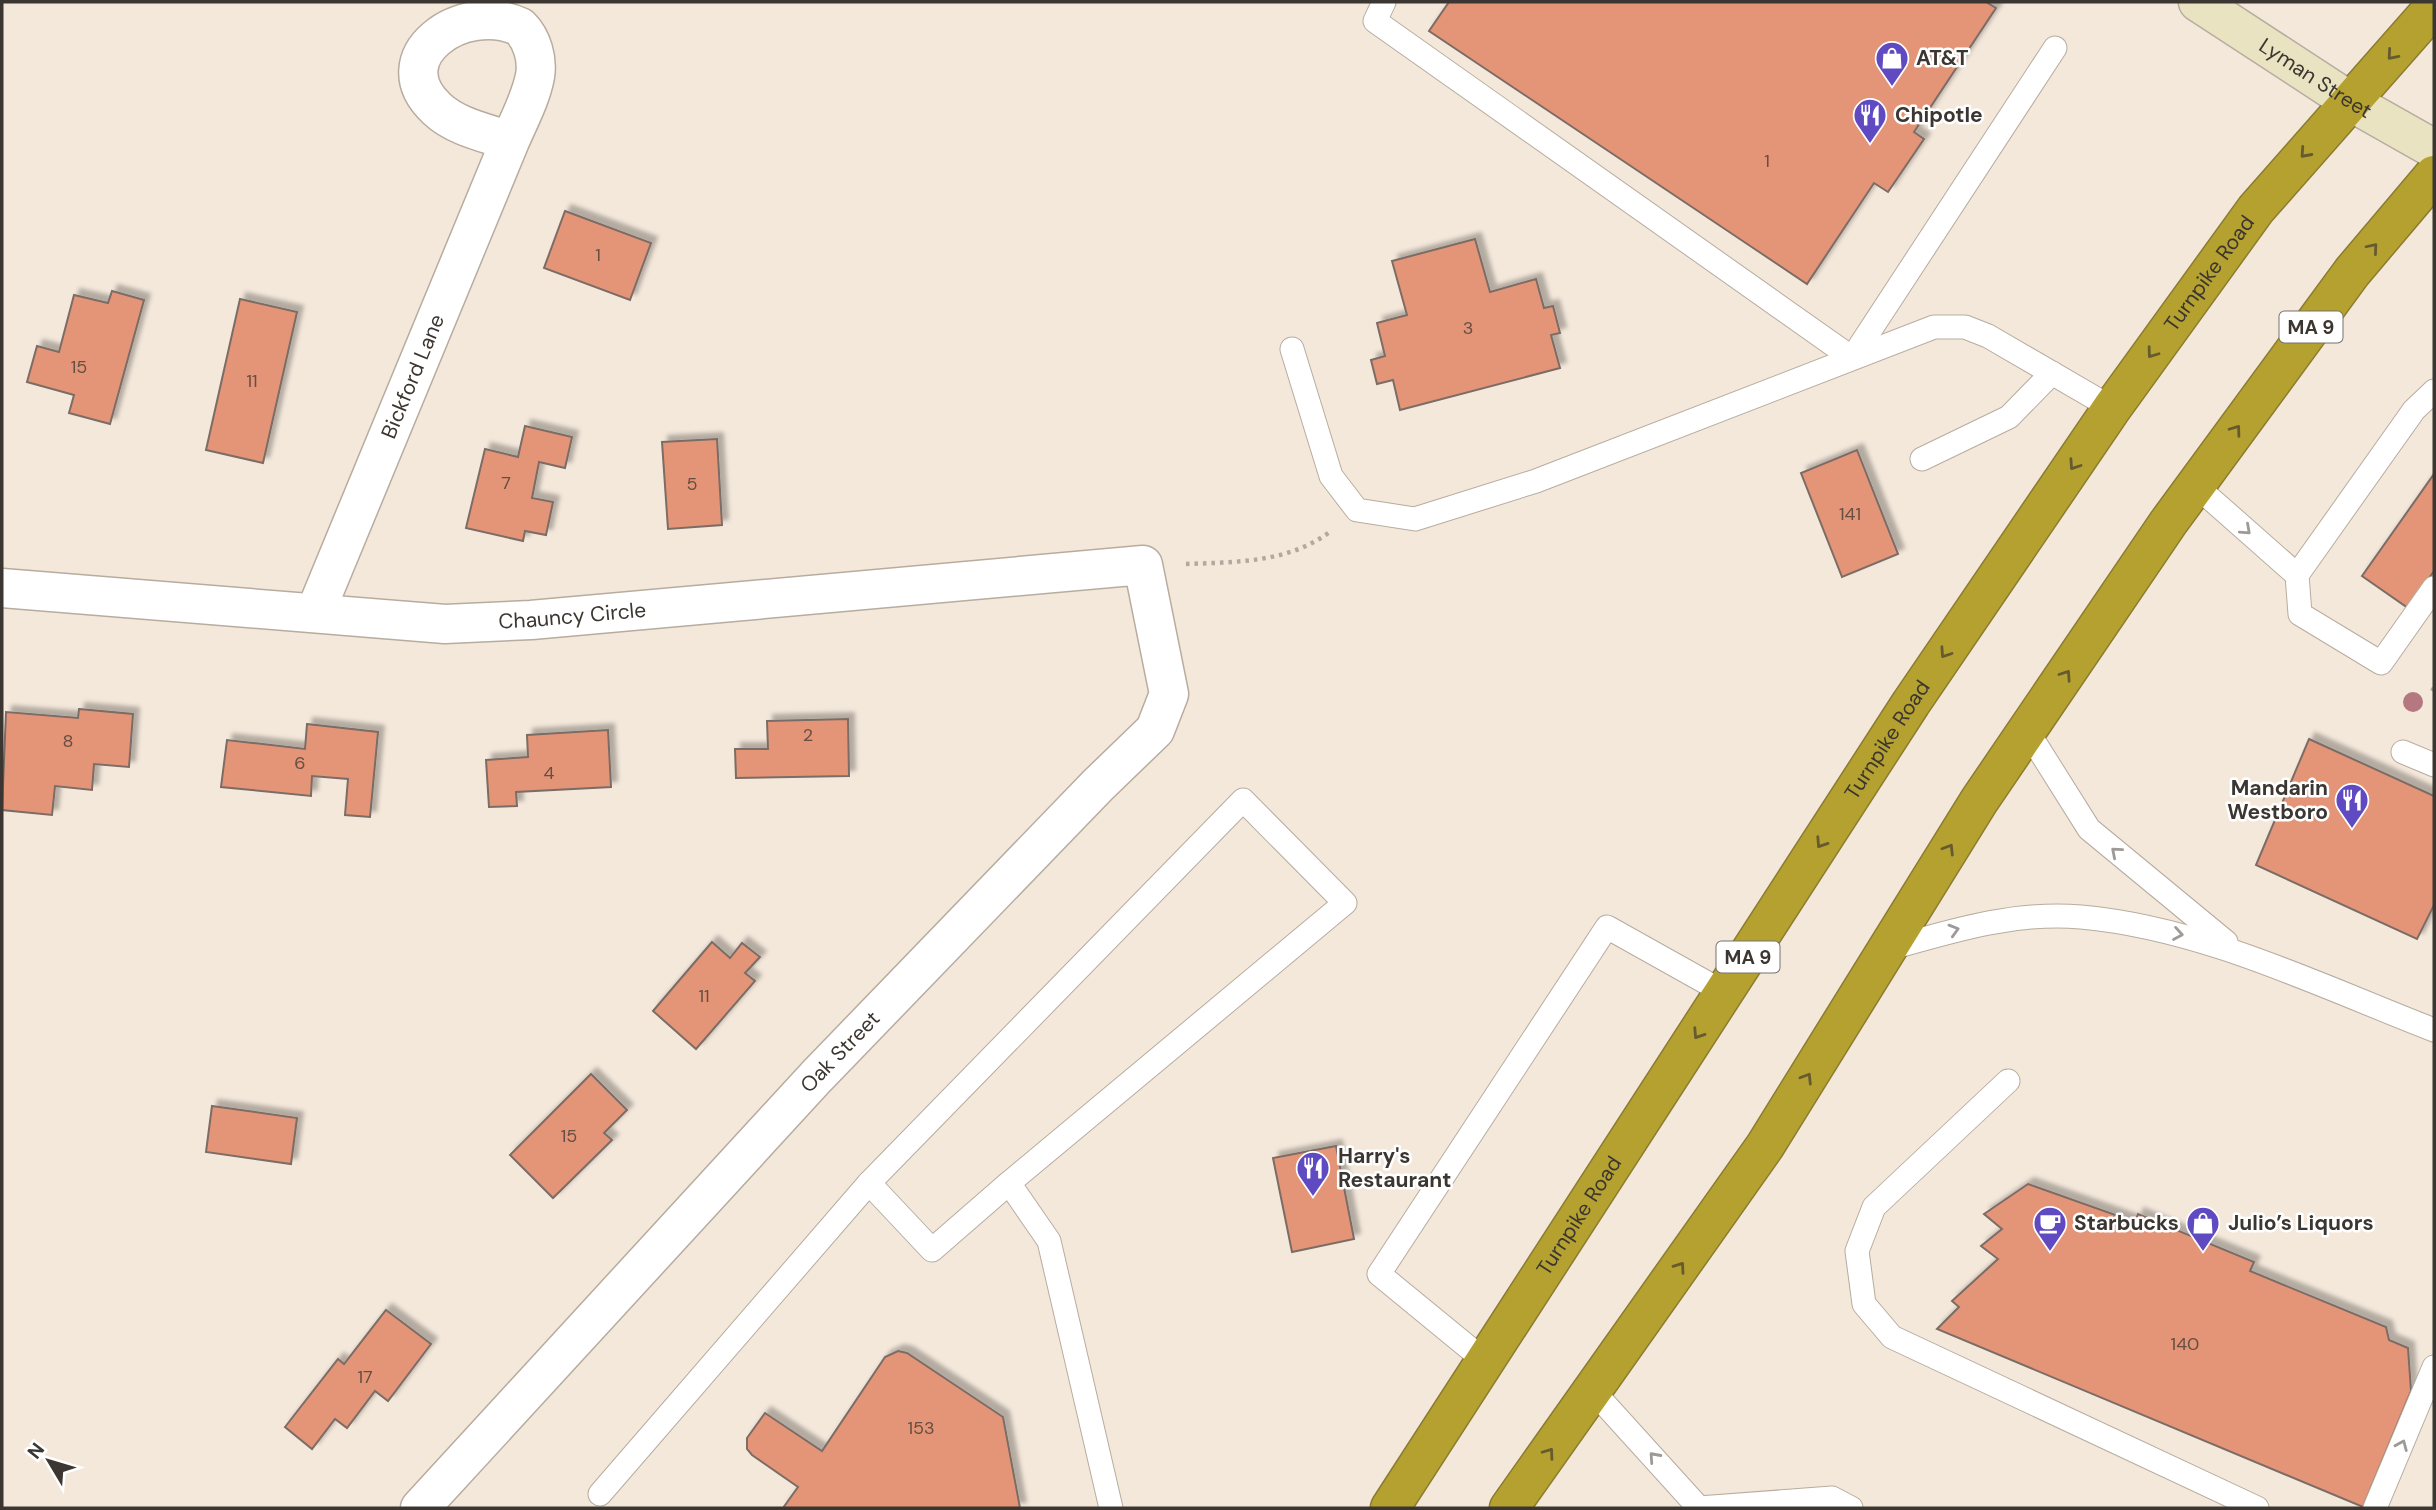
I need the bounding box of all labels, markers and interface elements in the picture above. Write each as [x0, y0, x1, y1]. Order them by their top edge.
street label: Lyman Street [2254, 32, 2377, 125]
shop icon: AT&T [1873, 39, 1911, 88]
place label: AT&T [1916, 44, 1969, 72]
one-way arrow [2388, 46, 2401, 59]
restaurant icon: Chipotle [1851, 96, 1889, 145]
place label: Chipotle [1895, 101, 1983, 129]
one-way arrow [2301, 145, 2313, 158]
house number: 1 [1764, 149, 1770, 173]
street label: Turnpike Road [2158, 210, 2261, 337]
house number: 1 [595, 243, 601, 267]
one-way arrow [2364, 243, 2377, 256]
street label: Bickford Lane [375, 310, 451, 443]
road number: MA 9 [2280, 312, 2342, 342]
house number: 3 [1463, 316, 1473, 340]
one-way arrow [2148, 345, 2161, 358]
house number: 15 [71, 355, 87, 379]
house number: 11 [246, 369, 258, 393]
one-way arrow [2228, 425, 2240, 438]
one-way arrow [2070, 457, 2082, 470]
house number: 7 [501, 471, 511, 495]
house number: 5 [687, 472, 697, 496]
house number: 141 [1839, 502, 1861, 526]
one-way arrow [2238, 522, 2251, 534]
street label: Chauncy Circle [498, 596, 647, 635]
one-way arrow [1940, 645, 1953, 658]
one-way arrow [2058, 670, 2070, 683]
street label: Turnpike Road [1838, 675, 1936, 805]
house number: 2 [803, 723, 813, 747]
house number: 8 [63, 729, 73, 753]
house number: 6 [294, 751, 306, 775]
house number: 4 [544, 761, 555, 785]
place label: Mandarin Westboro [2227, 774, 2328, 826]
restaurant icon: Mandarin Westboro [2333, 781, 2371, 830]
one-way arrow [1817, 835, 1829, 848]
one-way arrow [1941, 844, 1954, 857]
one-way arrow [2111, 848, 2124, 860]
one-way arrow [1947, 924, 1959, 938]
one-way arrow [2172, 926, 2184, 941]
road number: MA 9 [1716, 942, 1780, 973]
house number: 11 [698, 984, 710, 1008]
street label: Oak Street [794, 1005, 886, 1099]
one-way arrow [1693, 1027, 1706, 1040]
one-way arrow [1799, 1073, 1812, 1086]
house number: 15 [561, 1124, 577, 1148]
place label: Harry's Restaurant [1338, 1142, 1451, 1194]
restaurant icon: Harry's Restaurant [1294, 1149, 1332, 1198]
street label: Turnpike Road [1530, 1151, 1628, 1281]
cafe icon: Starbucks [2031, 1204, 2069, 1253]
shop icon: Julio’s Liquors [2184, 1204, 2222, 1253]
place label: Starbucks [2074, 1209, 2179, 1237]
place label: Julio’s Liquors [2228, 1209, 2374, 1237]
one-way arrow [1672, 1262, 1684, 1275]
house number: 140 [2171, 1332, 2199, 1356]
house number: 17 [357, 1365, 373, 1389]
house number: 153 [907, 1416, 935, 1440]
north arrow [14, 1426, 84, 1496]
text: N [22, 1438, 50, 1464]
one-way arrow [2393, 1440, 2407, 1452]
one-way arrow [1541, 1448, 1553, 1461]
one-way arrow [1650, 1453, 1662, 1466]

